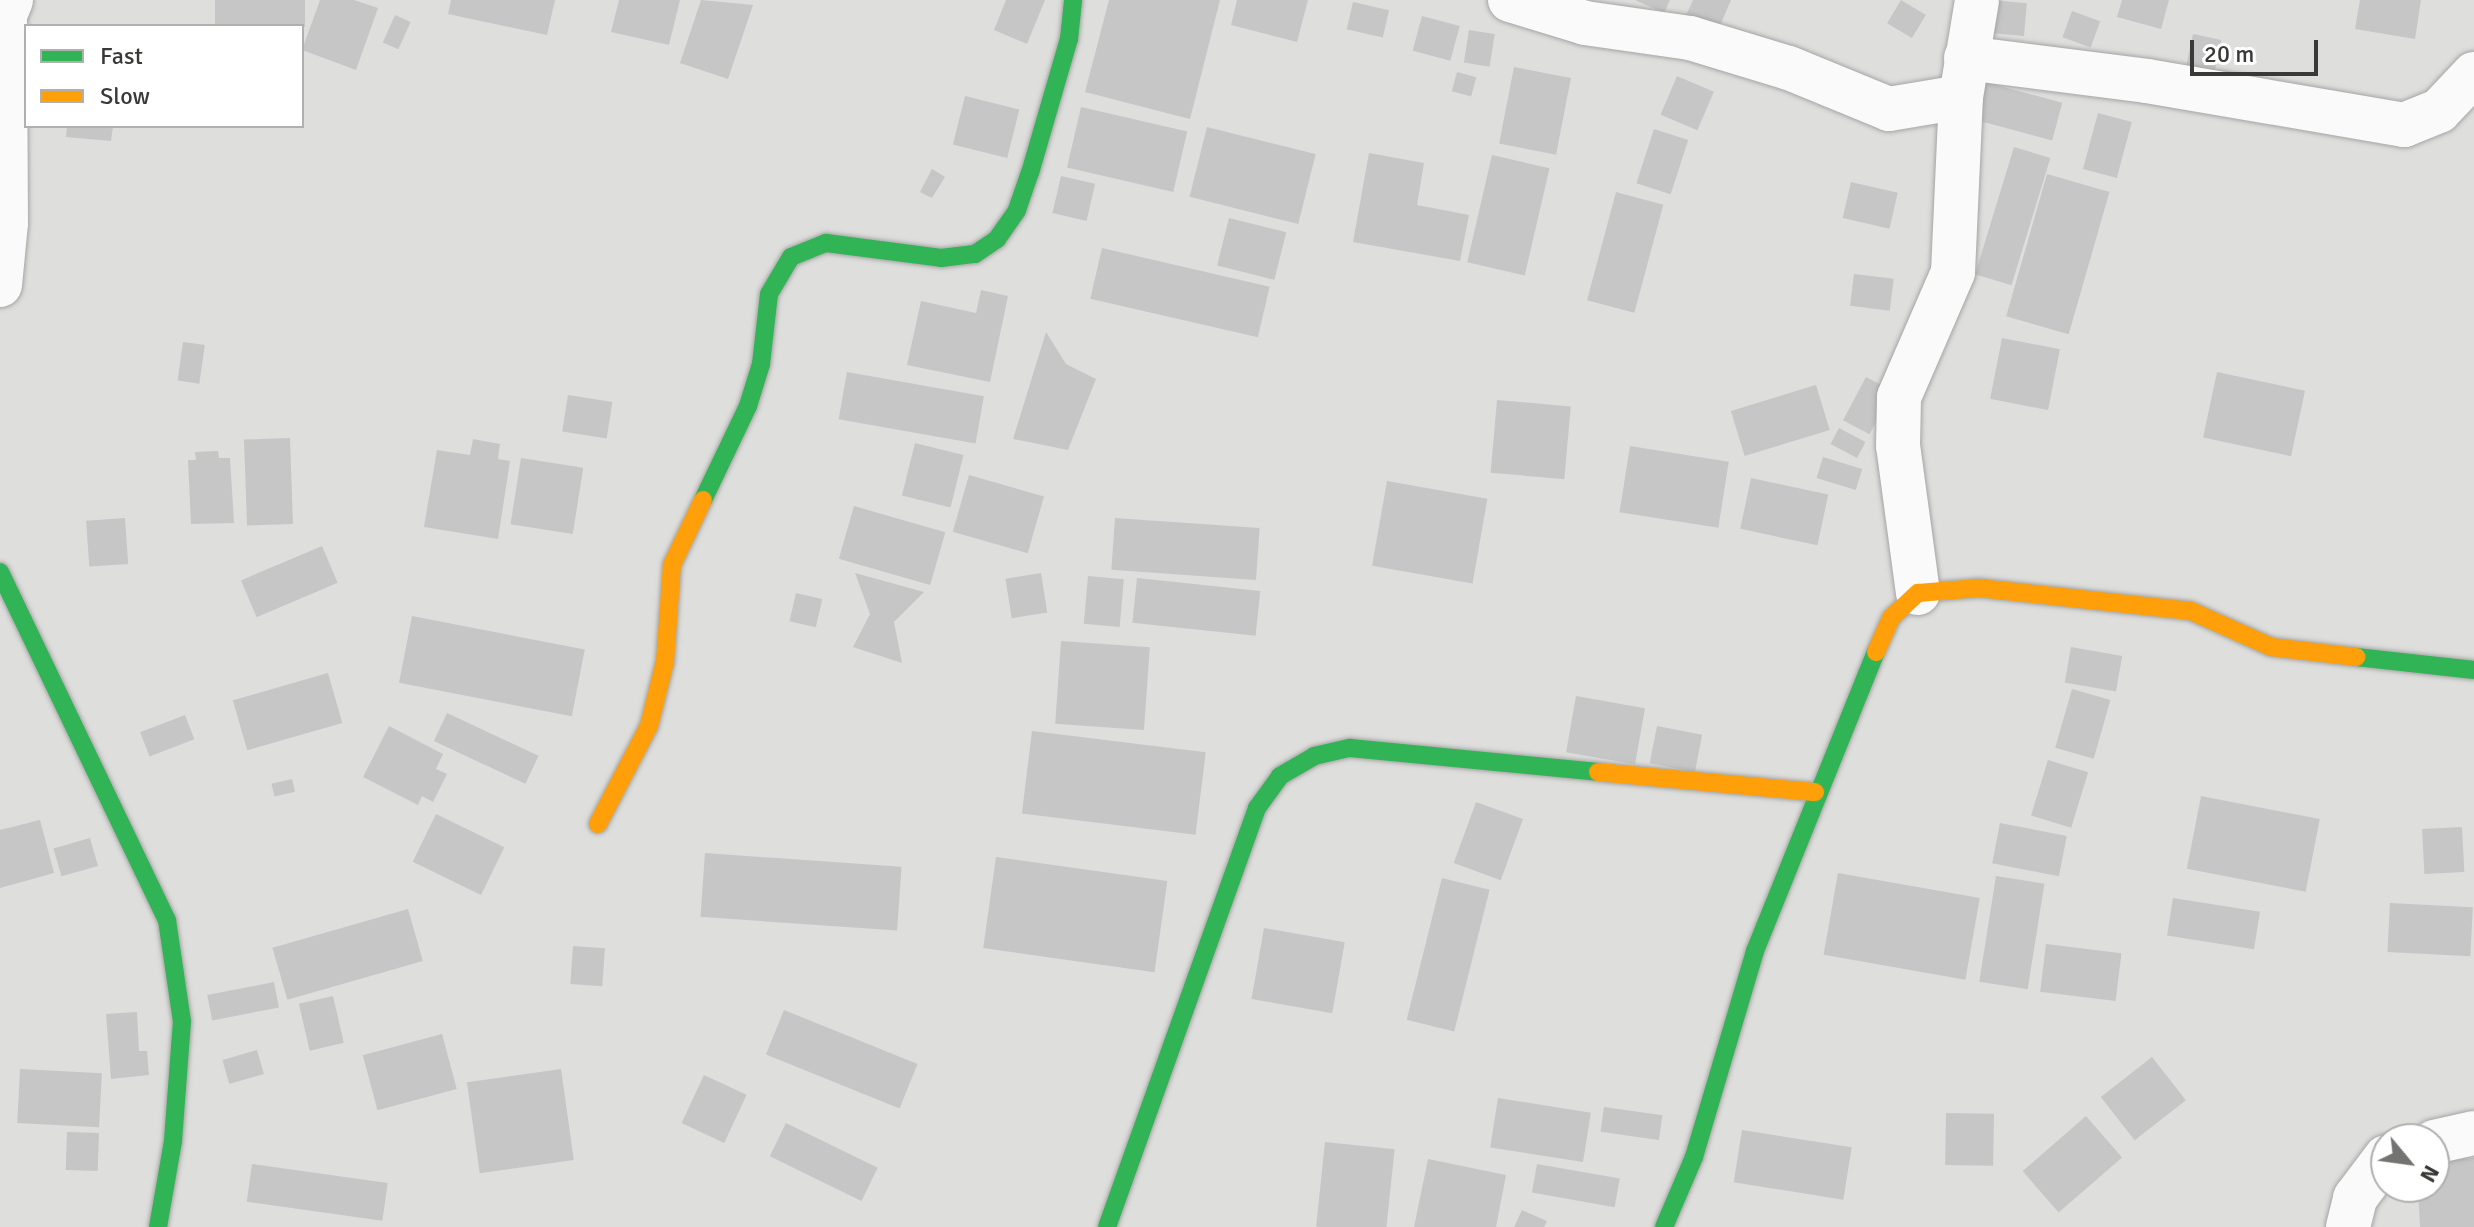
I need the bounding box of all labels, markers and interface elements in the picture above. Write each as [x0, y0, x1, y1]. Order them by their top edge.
legend [24, 24, 304, 128]
scale bar [2194, 24, 2322, 74]
text: 20 m [2204, 39, 2254, 69]
text: Fast [100, 41, 143, 71]
text: Slow [100, 81, 150, 111]
north arrow [2370, 1123, 2450, 1203]
text: N [2414, 1161, 2445, 1187]

